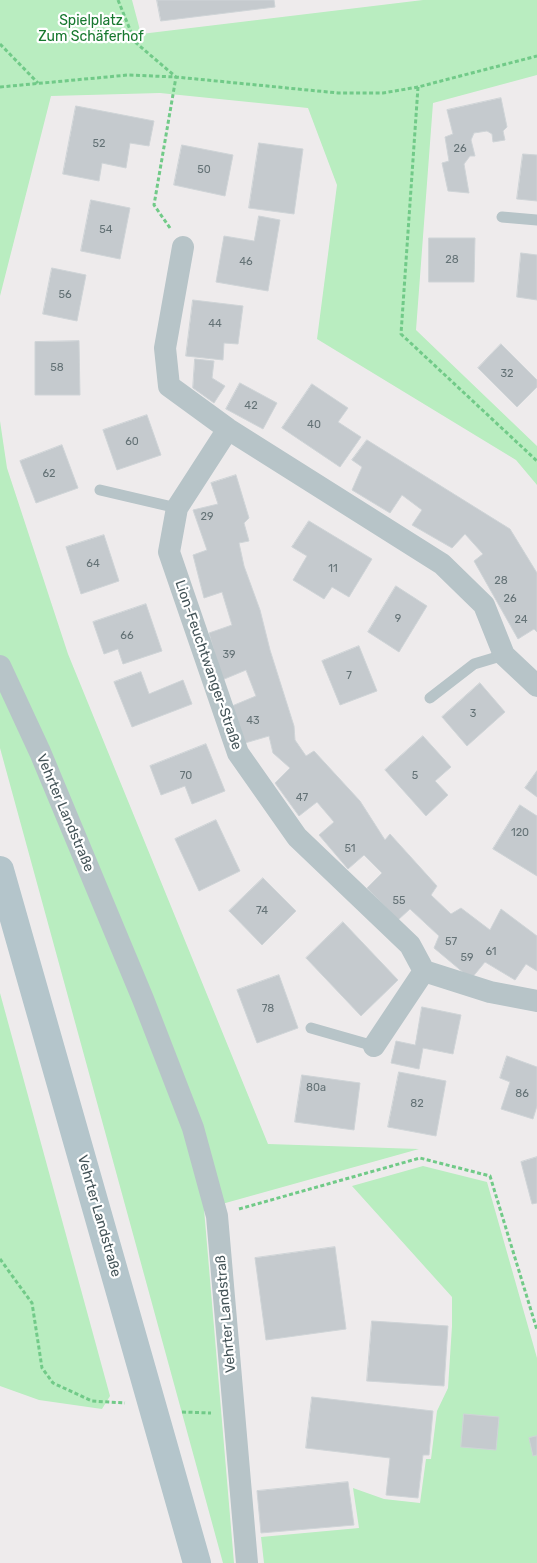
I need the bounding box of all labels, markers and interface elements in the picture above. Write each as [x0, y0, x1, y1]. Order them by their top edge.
park label: Spielplatz Zum Schäferhof [38, 13, 144, 46]
house number: 52 [93, 137, 105, 151]
house number: 26 [453, 142, 467, 156]
house number: 50 [197, 163, 211, 177]
house number: 54 [99, 223, 113, 237]
house number: 28 [445, 253, 459, 267]
house number: 46 [239, 255, 253, 269]
house number: 56 [58, 288, 72, 302]
house number: 44 [208, 317, 222, 331]
house number: 58 [50, 361, 64, 375]
house number: 32 [500, 367, 514, 381]
house number: 42 [244, 399, 258, 413]
house number: 40 [307, 418, 321, 432]
house number: 60 [125, 435, 139, 449]
house number: 62 [42, 467, 56, 481]
house number: 29 [201, 510, 213, 524]
house number: 64 [86, 557, 100, 571]
house number: 11 [328, 562, 338, 576]
house number: 28 [494, 574, 508, 588]
street label: Lion-Feuchtwanger-Straße [171, 578, 245, 752]
house number: 26 [503, 592, 517, 606]
house number: 9 [395, 612, 401, 626]
house number: 24 [514, 613, 528, 627]
house number: 66 [120, 629, 134, 643]
house number: 39 [222, 648, 236, 662]
house number: 7 [346, 669, 352, 683]
house number: 3 [470, 707, 476, 721]
house number: 43 [246, 714, 260, 728]
street label: Vehrter Landstraße [33, 752, 97, 874]
house number: 70 [180, 769, 192, 783]
house number: 5 [412, 769, 418, 783]
house number: 47 [296, 791, 308, 805]
house number: 120 [511, 826, 529, 840]
house number: 51 [344, 842, 356, 856]
house number: 55 [392, 894, 406, 908]
house number: 74 [256, 904, 268, 918]
house number: 57 [445, 935, 457, 949]
house number: 61 [485, 945, 497, 959]
house number: 59 [460, 951, 474, 965]
house number: 78 [262, 1002, 274, 1016]
house number: 80a [306, 1081, 326, 1095]
house number: 86 [515, 1087, 529, 1101]
house number: 82 [410, 1097, 424, 1111]
street label: Vehrter Landstraße [74, 1153, 124, 1279]
street label: Vehrter Landstraß [212, 1254, 240, 1374]

